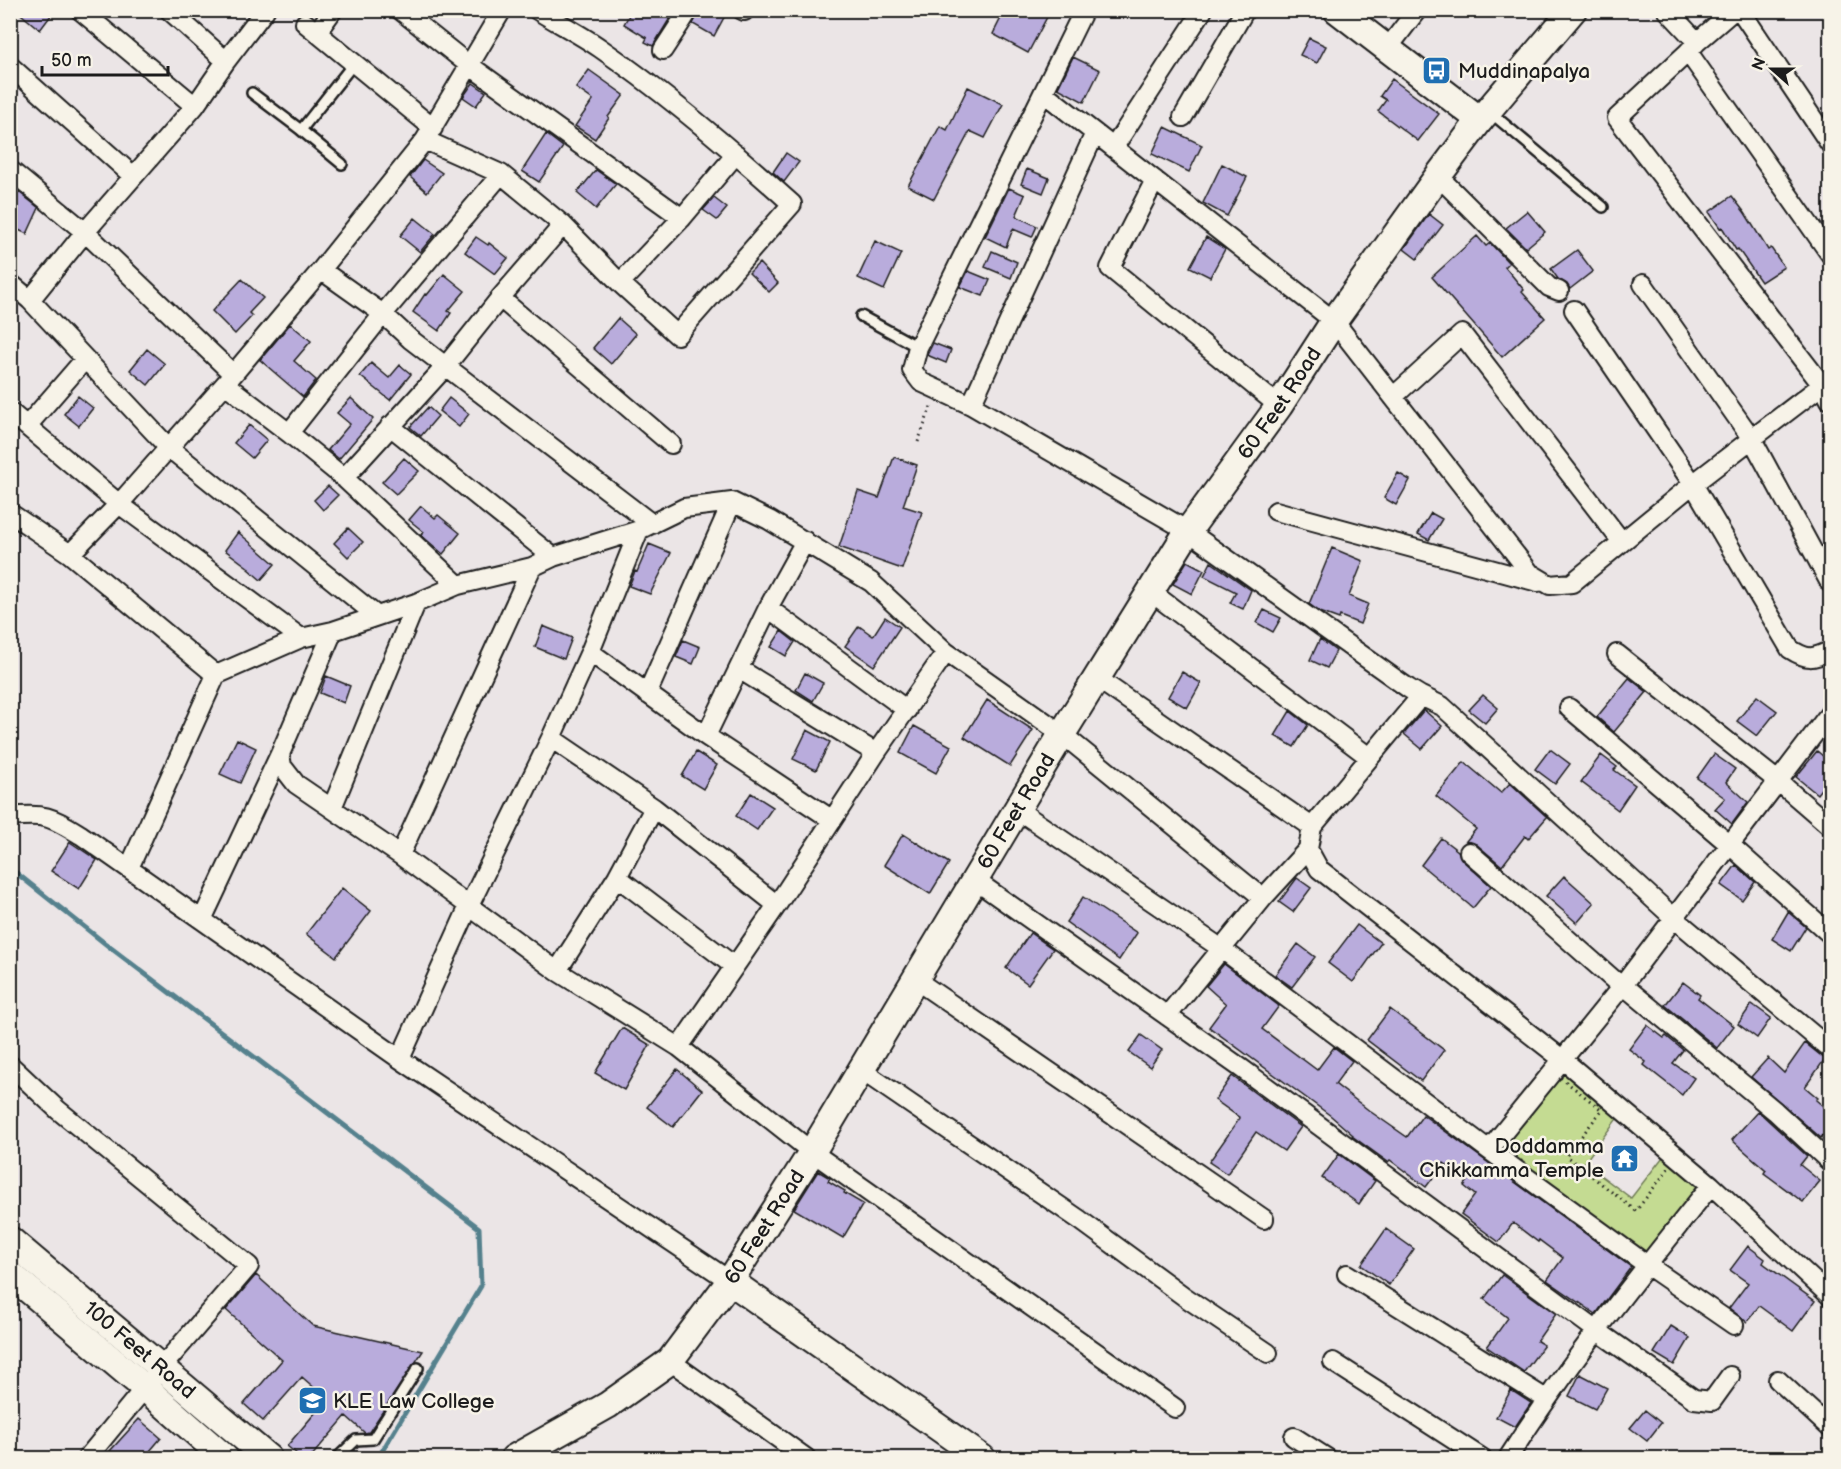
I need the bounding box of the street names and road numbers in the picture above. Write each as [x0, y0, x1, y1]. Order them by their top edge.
street label: 60 Feet Road [1232, 342, 1326, 464]
street label: 60 Feet Road [972, 749, 1060, 874]
street label: 60 Feet Road [719, 1165, 810, 1289]
street label: 100 Feet Road [79, 1296, 201, 1404]

